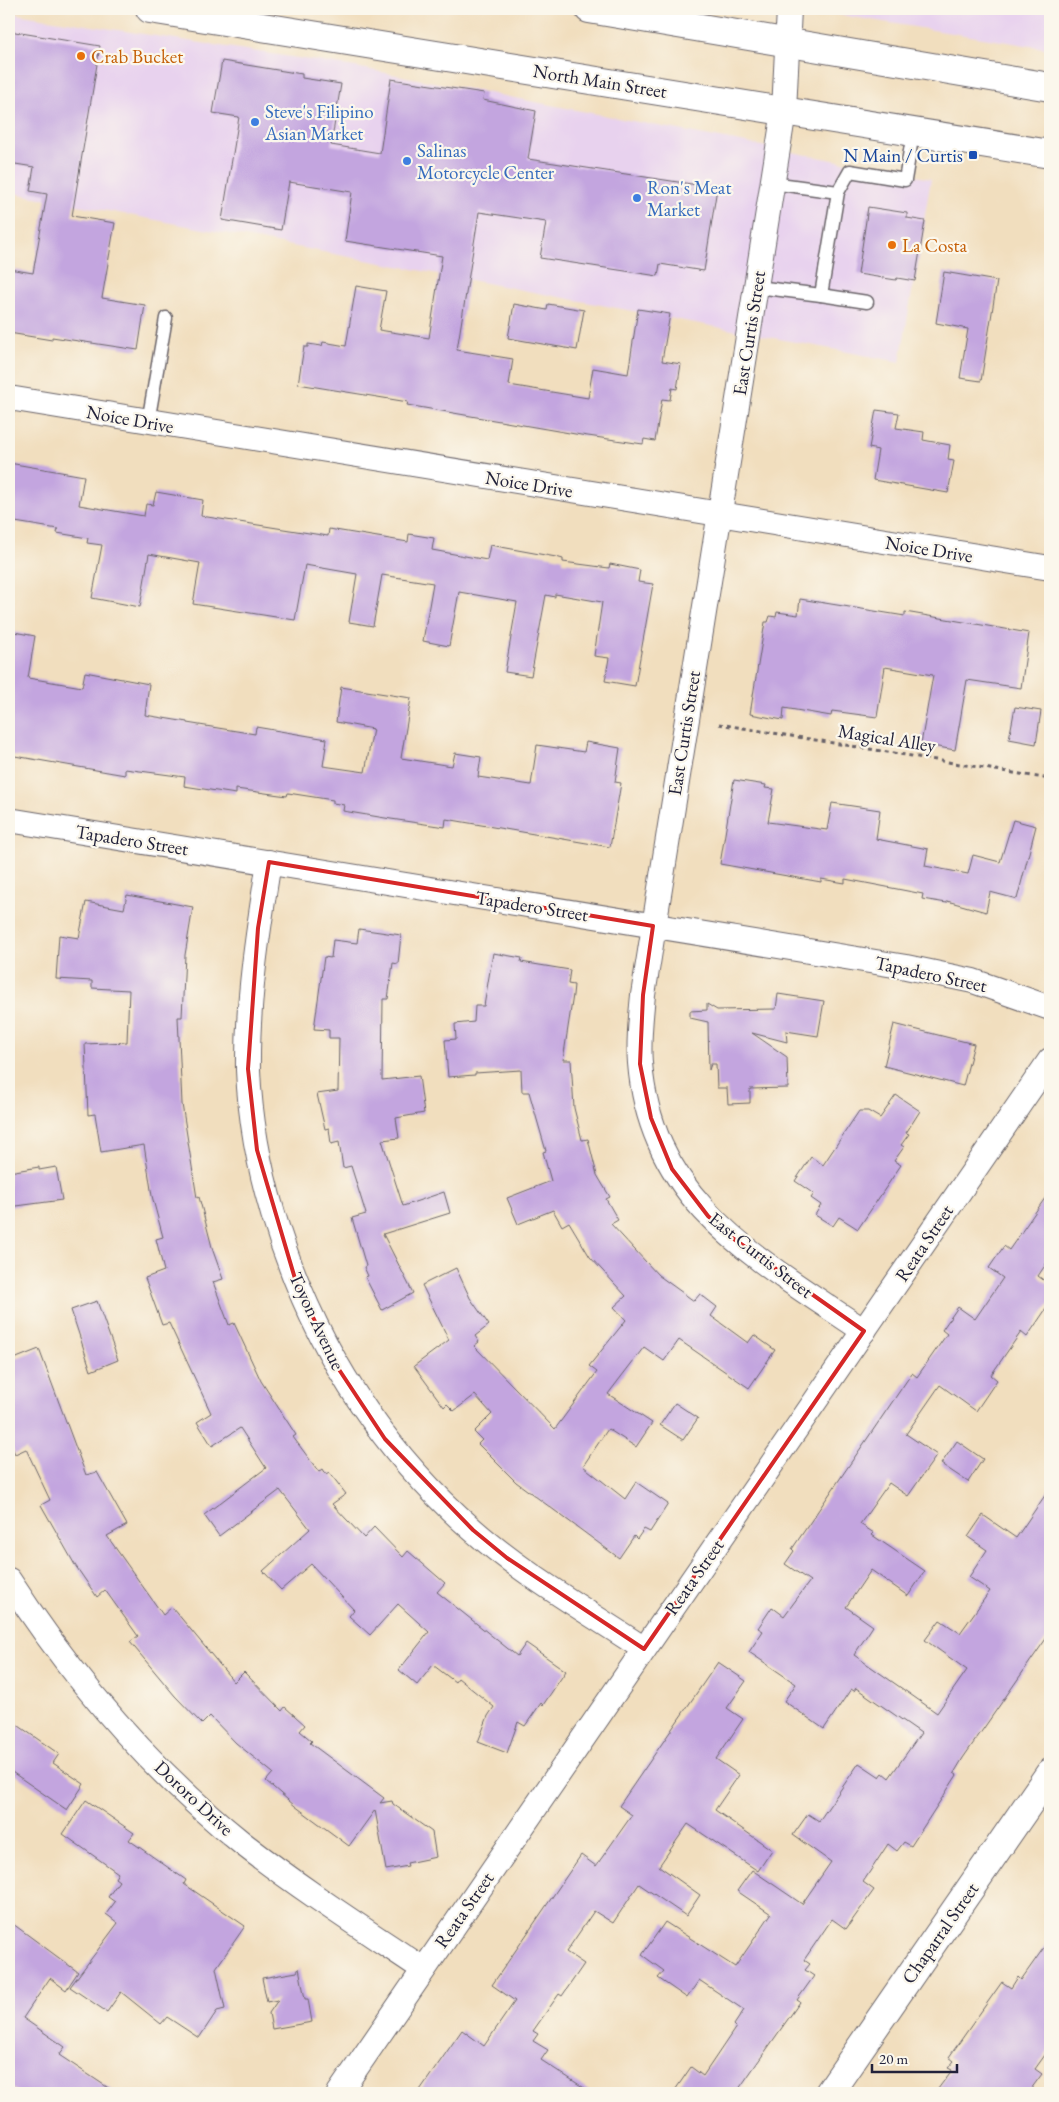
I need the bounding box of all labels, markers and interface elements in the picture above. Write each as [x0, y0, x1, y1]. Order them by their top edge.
place label: Crab Bucket [91, 44, 183, 69]
marker: Crab Bucket [75, 50, 87, 62]
street label: North Main Street [531, 58, 669, 104]
place label: Steve's Filipino Asian Market [264, 99, 374, 146]
marker: Steve's Filipino Asian Market [249, 116, 261, 128]
place label: Salinas Motorcycle Center [417, 138, 555, 185]
place label: N Main / Curtis [843, 143, 963, 168]
marker: N Main / Curtis [967, 149, 979, 161]
marker: Salinas Motorcycle Center [401, 155, 413, 167]
place label: Ron's Meat Market [647, 175, 731, 222]
marker: Ron's Meat Market [631, 192, 643, 204]
place label: La Costa [902, 233, 967, 258]
marker: La Costa [886, 239, 898, 251]
street label: East Curtis Street [727, 269, 771, 397]
street label: Noice Drive [84, 399, 176, 439]
street label: Noice Drive [483, 465, 575, 503]
street label: Noice Drive [883, 530, 975, 568]
street label: East Curtis Street [662, 669, 706, 797]
street label: Magical Alley [836, 718, 938, 758]
street label: Tapadero Street [74, 819, 190, 861]
street label: Tapadero Street [474, 885, 590, 927]
street label: Tapadero Street [873, 950, 989, 998]
street label: Reata Street [889, 1200, 959, 1286]
street label: East Curtis Street [704, 1206, 818, 1304]
street label: Toyon Avenue [283, 1268, 351, 1374]
street label: Reata Street [659, 1534, 729, 1620]
street label: Dororo Drive [149, 1755, 239, 1841]
street label: Reata Street [429, 1867, 499, 1953]
street label: Chaparral Street [896, 1877, 984, 1989]
scale bar [872, 2042, 956, 2074]
text: 20 m [879, 2049, 908, 2068]

